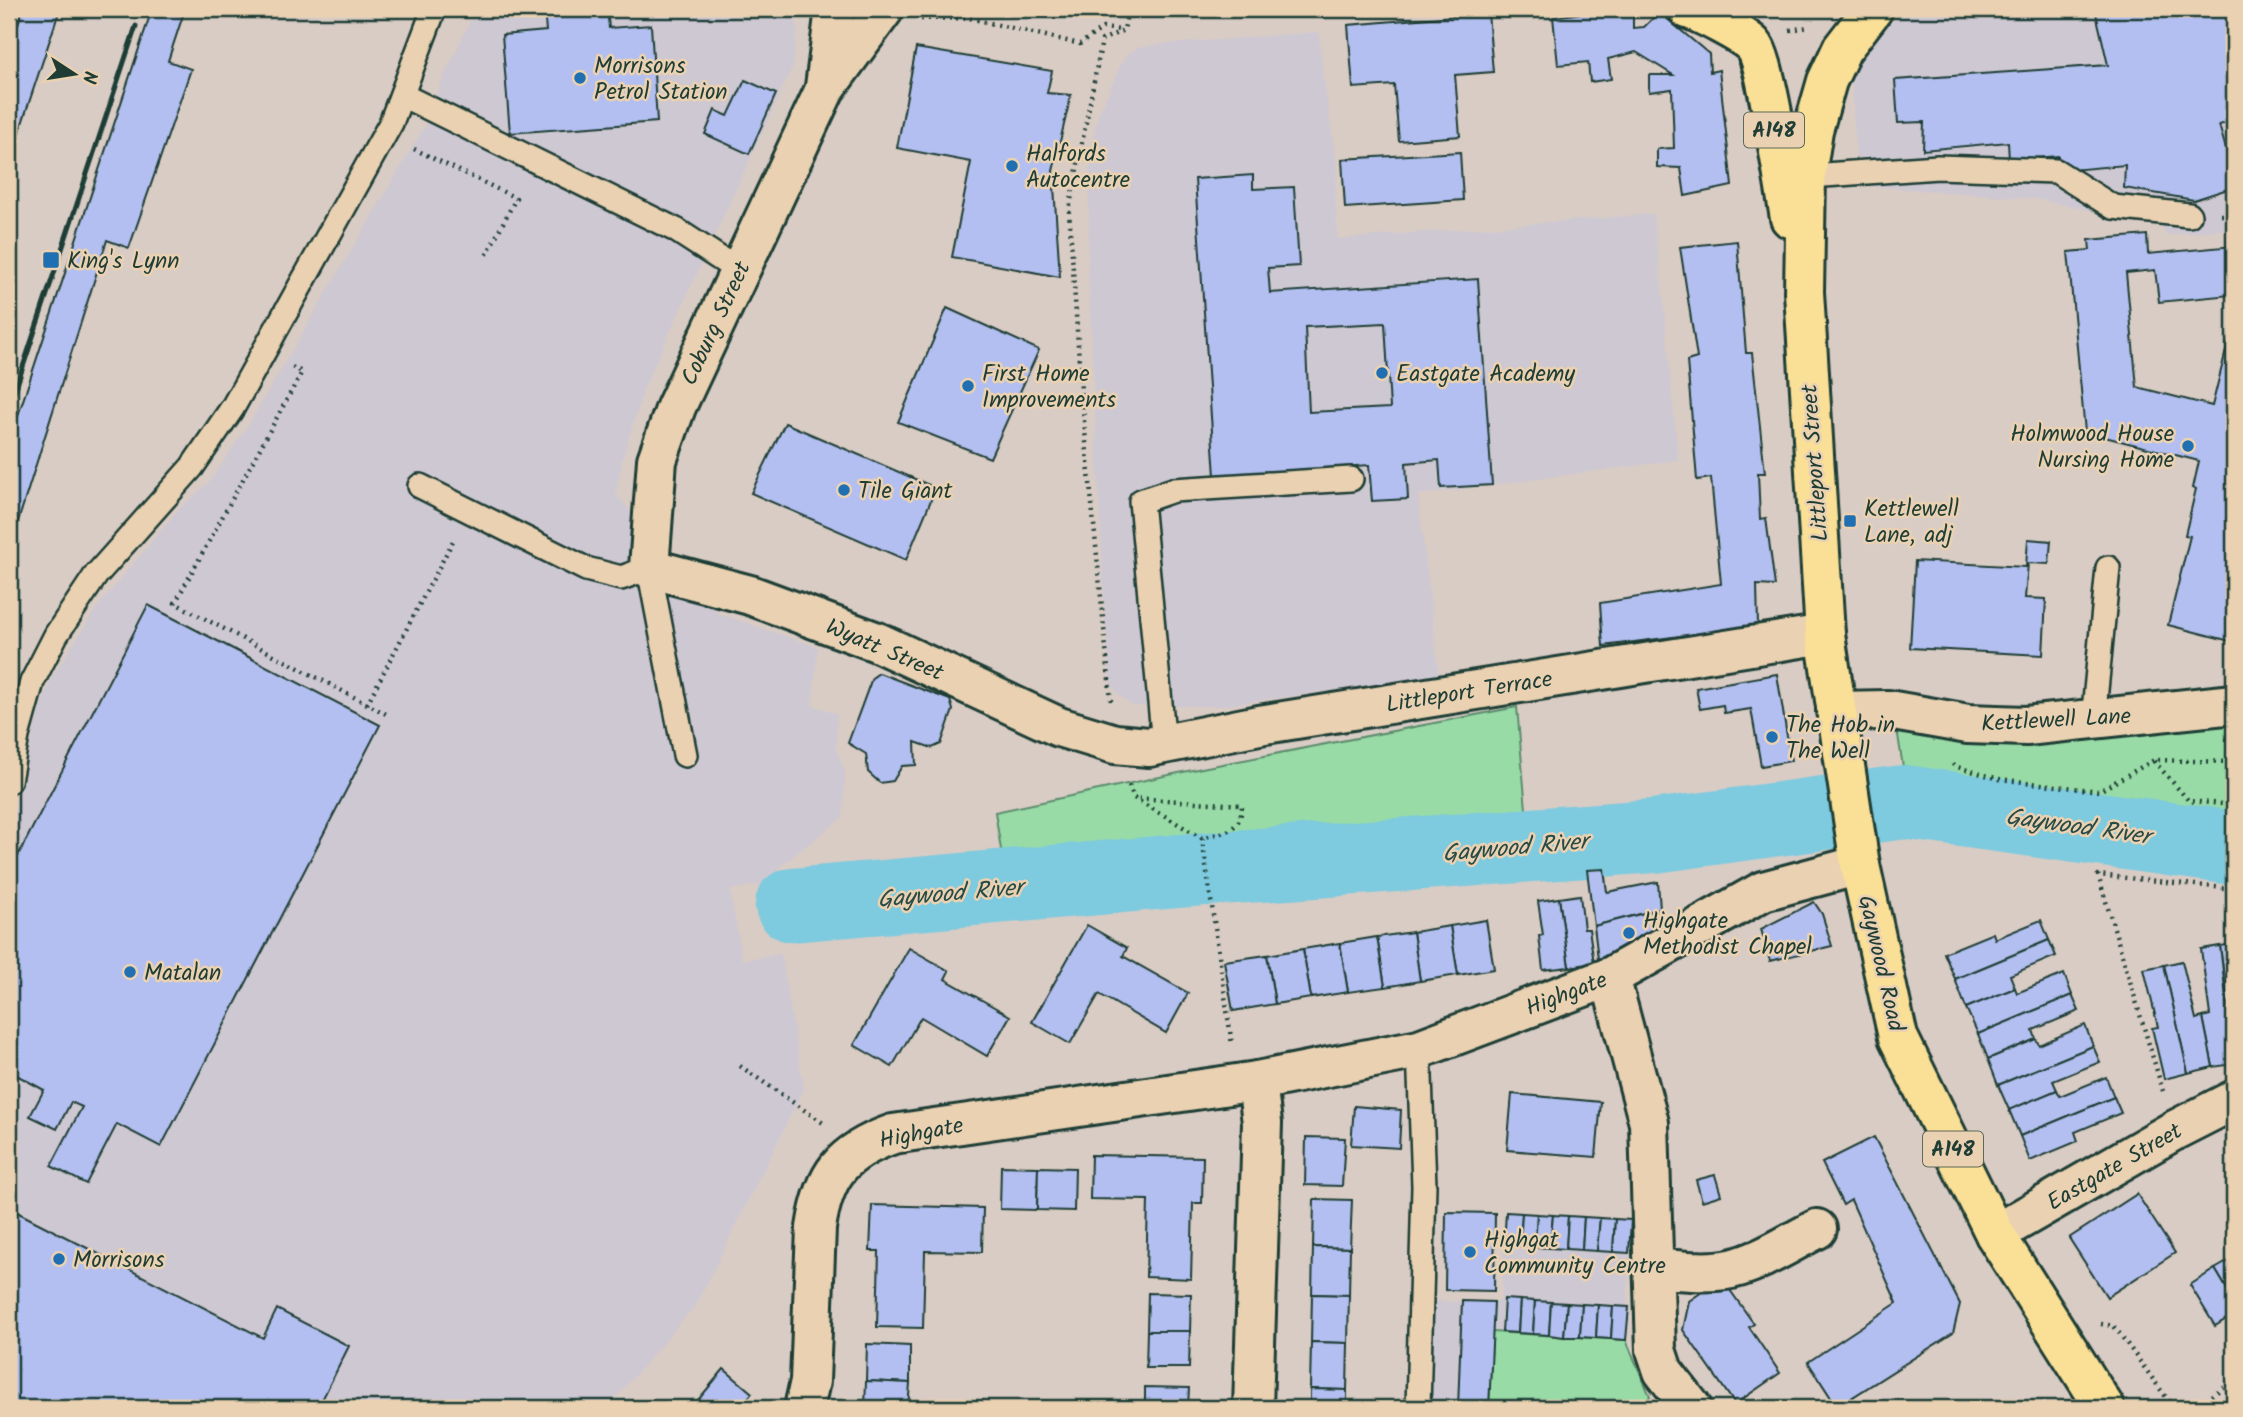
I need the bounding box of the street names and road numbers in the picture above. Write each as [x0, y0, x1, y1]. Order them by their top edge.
road number: A148 [1744, 113, 1804, 148]
street label: Coburg Street [672, 255, 762, 392]
street label: Littleport Street [1792, 382, 1839, 543]
street label: Wyatt Street [820, 610, 950, 692]
street label: Littleport Terrace [1383, 662, 1555, 724]
street label: Kettlewell Lane [1980, 699, 2132, 743]
street label: Gaywood Road [1847, 892, 1913, 1036]
street label: Highgate [1521, 963, 1613, 1027]
street label: Highgate [876, 1108, 967, 1160]
street label: Eastgate Street [2040, 1114, 2191, 1221]
road number: A148 [1923, 1132, 1983, 1166]

